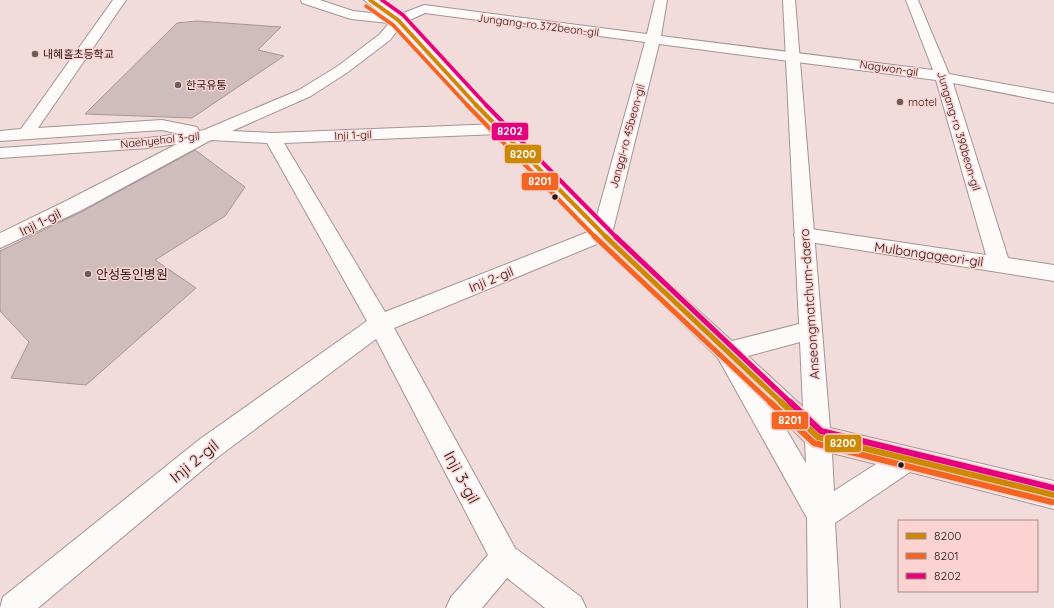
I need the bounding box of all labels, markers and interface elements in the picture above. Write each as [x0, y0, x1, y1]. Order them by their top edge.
street label: Jungang-ro 372beon-gil [476, 11, 600, 39]
place label: 내혜홀초등학교 [43, 47, 114, 61]
marker: 내혜홀초등학교 [30, 49, 40, 59]
street label: Nagwon-gil [859, 57, 919, 79]
street label: Jungang-ro 390beon-gil [934, 70, 984, 192]
place label: 한국유통 [186, 78, 226, 92]
marker: 한국유통 [173, 80, 183, 90]
street label: Janggi-ro 45beon-gil [606, 82, 648, 190]
place label: motel [908, 95, 937, 109]
marker: motel [895, 97, 905, 107]
line badge: 8202 [491, 122, 529, 141]
text: 8202 [497, 124, 523, 138]
street label: Inji 1-gil [334, 127, 372, 143]
street label: Naehyehol 3-gil [120, 129, 200, 151]
line badge: 8200 [504, 144, 542, 164]
text: 8200 [510, 147, 536, 161]
line badge: 8201 [521, 172, 559, 191]
text: 8201 [528, 174, 552, 188]
unlabelled marker [550, 192, 560, 202]
street label: Inji 1-gil [17, 205, 63, 239]
street label: Anseongmatchum-daero [796, 228, 822, 380]
street label: Mulbangageori-gil [873, 238, 985, 270]
street label: Inji 2-gil [466, 263, 516, 295]
place label: 안성동인병원 [96, 266, 168, 282]
marker: 안성동인병원 [83, 269, 93, 279]
line badge: 8201 [771, 411, 809, 430]
text: 8201 [778, 413, 802, 427]
line badge: 8200 [824, 434, 862, 453]
street label: Inji 2-gil [165, 435, 223, 487]
text: 8200 [830, 436, 856, 450]
street label: Inji 3-gil [440, 447, 484, 507]
unlabelled marker [896, 460, 906, 470]
legend [898, 520, 1038, 592]
text: 8200 [934, 528, 961, 543]
text: 8201 [934, 548, 959, 563]
text: 8202 [934, 568, 961, 583]

